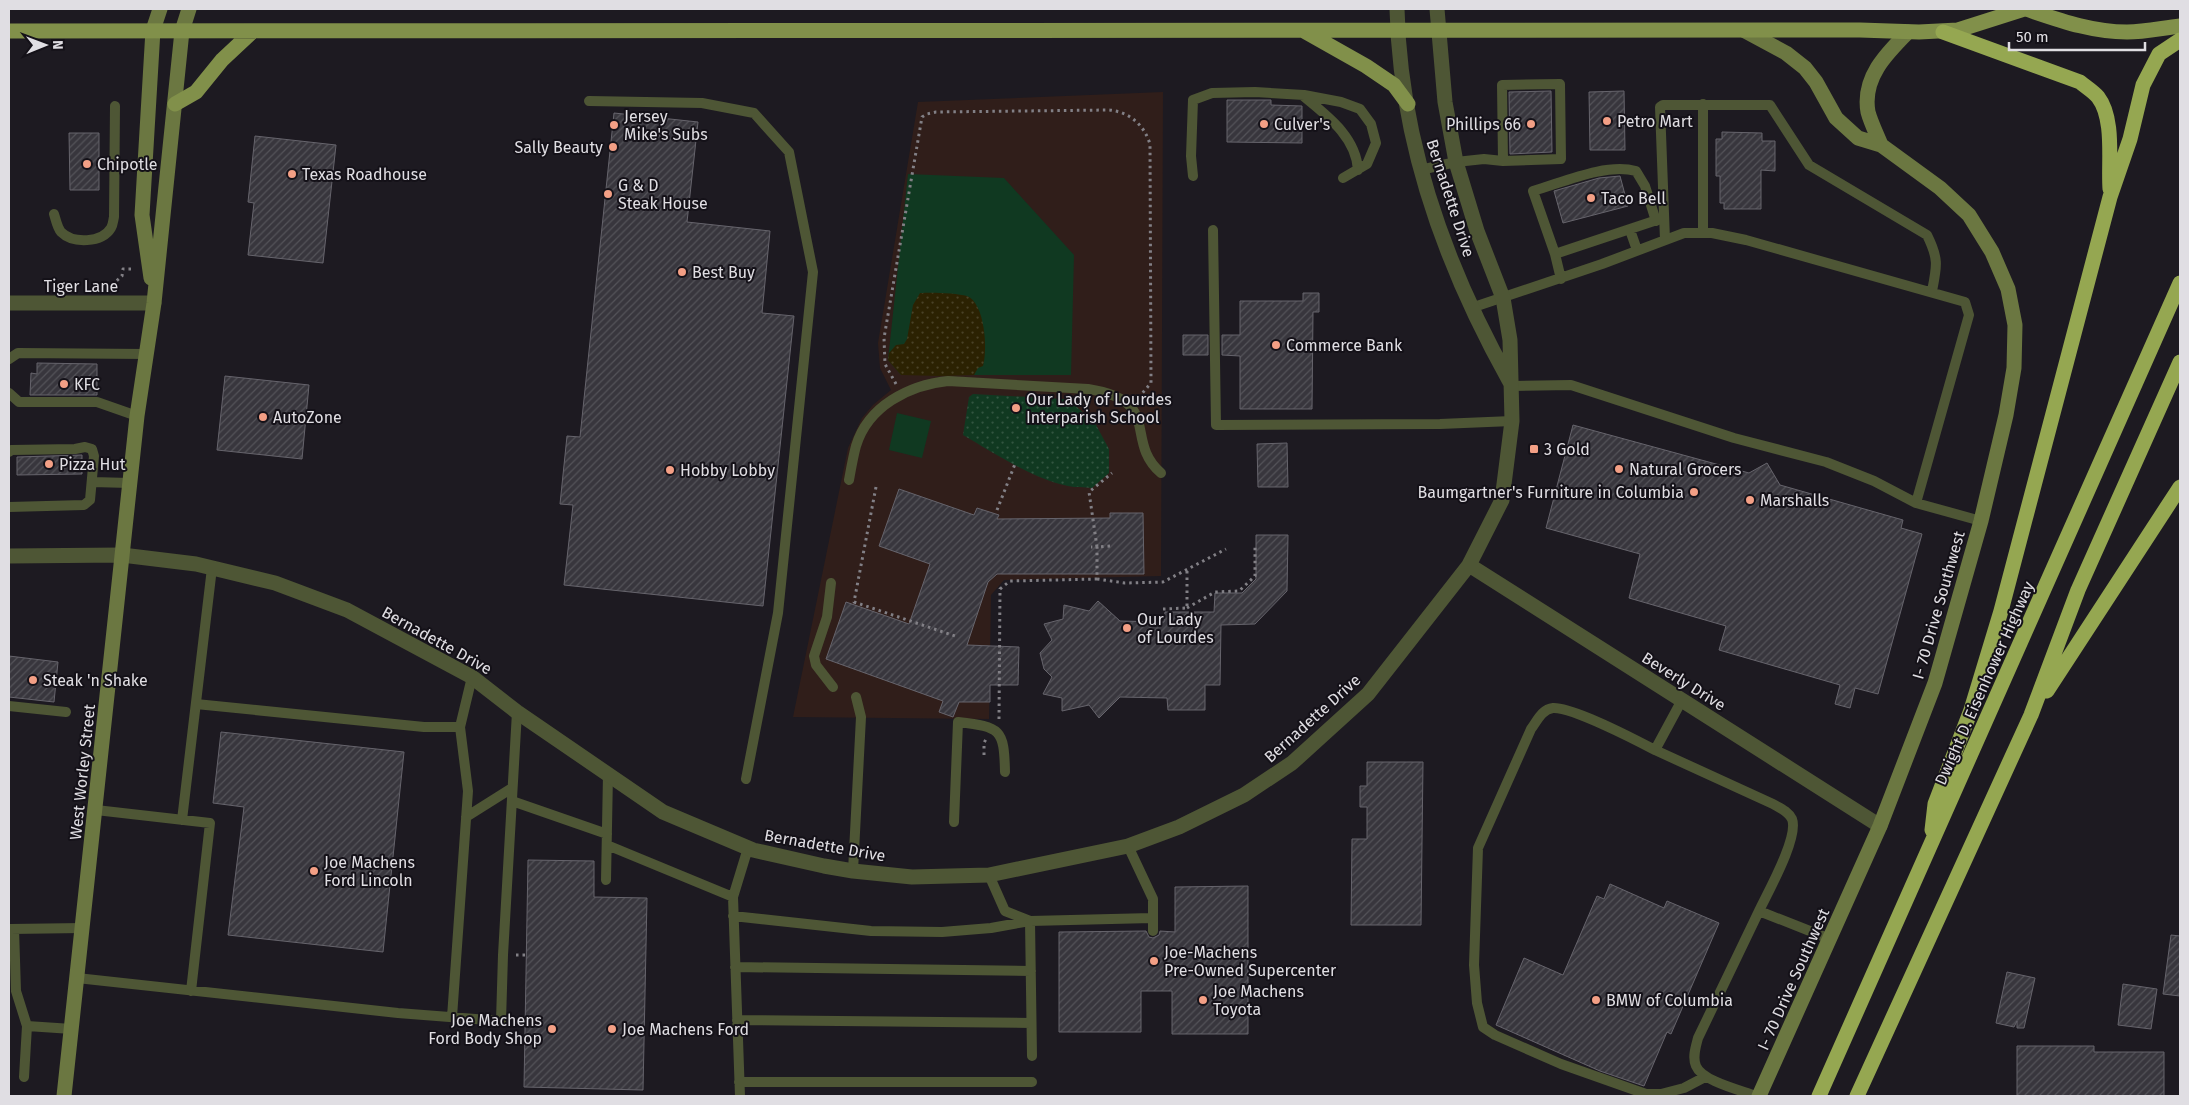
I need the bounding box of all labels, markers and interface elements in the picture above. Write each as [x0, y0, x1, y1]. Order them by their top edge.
north arrow [20, 20, 70, 70]
scale bar [2009, 20, 2145, 52]
text: 50 m [2016, 28, 2049, 46]
text: N [49, 40, 66, 50]
place label: Jersey Mike's Subs [624, 107, 708, 144]
place label: Petro Mart [1617, 112, 1693, 131]
place label: Culver's [1274, 115, 1330, 134]
place label: Phillips 66 [1446, 115, 1521, 134]
marker: Petro Mart [1601, 115, 1613, 127]
marker: Culver's [1258, 118, 1270, 130]
marker: Phillips 66 [1525, 118, 1537, 130]
marker: Jersey Mike's Subs [608, 119, 620, 131]
street label: Bernadette Drive [1423, 137, 1479, 259]
place label: Sally Beauty [515, 138, 603, 157]
marker: Sally Beauty [607, 141, 619, 153]
place label: Chipotle [97, 155, 157, 174]
marker: Chipotle [81, 158, 93, 170]
place label: Texas Roadhouse [302, 165, 427, 184]
marker: Texas Roadhouse [286, 168, 298, 180]
place label: G & D Steak House [618, 176, 708, 213]
marker: G & D Steak House [602, 188, 614, 200]
place label: Taco Bell [1601, 189, 1666, 208]
marker: Taco Bell [1585, 192, 1597, 204]
place label: Best Buy [692, 263, 755, 282]
marker: Best Buy [676, 266, 688, 278]
street label: Tiger Lane [44, 277, 118, 296]
place label: Commerce Bank [1286, 336, 1403, 355]
marker: Commerce Bank [1270, 339, 1282, 351]
place label: KFC [74, 375, 100, 394]
marker: KFC [58, 378, 70, 390]
place label: Our Lady of Lourdes Interparish School [1026, 390, 1172, 427]
marker: Our Lady of Lourdes Interparish School [1010, 402, 1022, 414]
place label: AutoZone [273, 408, 342, 427]
marker: AutoZone [257, 411, 269, 423]
place label: 3 Gold [1544, 440, 1590, 459]
marker: 3 Gold [1528, 443, 1540, 455]
place label: Pizza Hut [59, 455, 126, 474]
marker: Pizza Hut [43, 458, 55, 470]
place label: Natural Grocers [1629, 460, 1741, 479]
place label: Hobby Lobby [680, 461, 775, 480]
marker: Natural Grocers [1613, 463, 1625, 475]
marker: Hobby Lobby [664, 464, 676, 476]
place label: Baumgartner's Furniture in Columbia [1418, 483, 1684, 502]
marker: Baumgartner's Furniture in Columbia [1688, 486, 1700, 498]
place label: Marshalls [1760, 491, 1829, 510]
marker: Marshalls [1744, 494, 1756, 506]
street label: I- 70 Drive Southwest [1908, 529, 1969, 681]
street label: Dwight D. Eisenhower Highway [1931, 578, 2038, 788]
street label: Bernadette Drive [378, 602, 495, 679]
place label: Our Lady of Lourdes [1137, 610, 1214, 647]
marker: Our Lady of Lourdes [1121, 622, 1133, 634]
street label: Beverly Drive [1638, 648, 1729, 715]
street label: Bernadette Drive [1260, 670, 1364, 767]
place label: Steak 'n Shake [43, 671, 148, 690]
marker: Steak 'n Shake [27, 674, 39, 686]
street label: West Worley Street [66, 703, 99, 841]
street label: Bernadette Drive [763, 825, 887, 866]
place label: Joe Machens Ford Lincoln [324, 853, 415, 890]
marker: Joe Machens Ford Lincoln [308, 865, 320, 877]
street label: I- 70 Drive Southwest [1754, 905, 1833, 1053]
place label: Joe-Machens Pre-Owned Supercenter [1164, 943, 1337, 980]
marker: Joe-Machens Pre-Owned Supercenter [1148, 955, 1160, 967]
place label: Joe Machens Toyota [1213, 982, 1304, 1019]
place label: BMW of Columbia [1606, 991, 1733, 1010]
marker: Joe Machens Toyota [1197, 994, 1209, 1006]
marker: BMW of Columbia [1590, 994, 1602, 1006]
place label: Joe Machens Ford Body Shop [428, 1011, 542, 1048]
place label: Joe Machens Ford [622, 1020, 749, 1039]
marker: Joe Machens Ford Body Shop [546, 1023, 558, 1035]
marker: Joe Machens Ford [606, 1023, 618, 1035]

